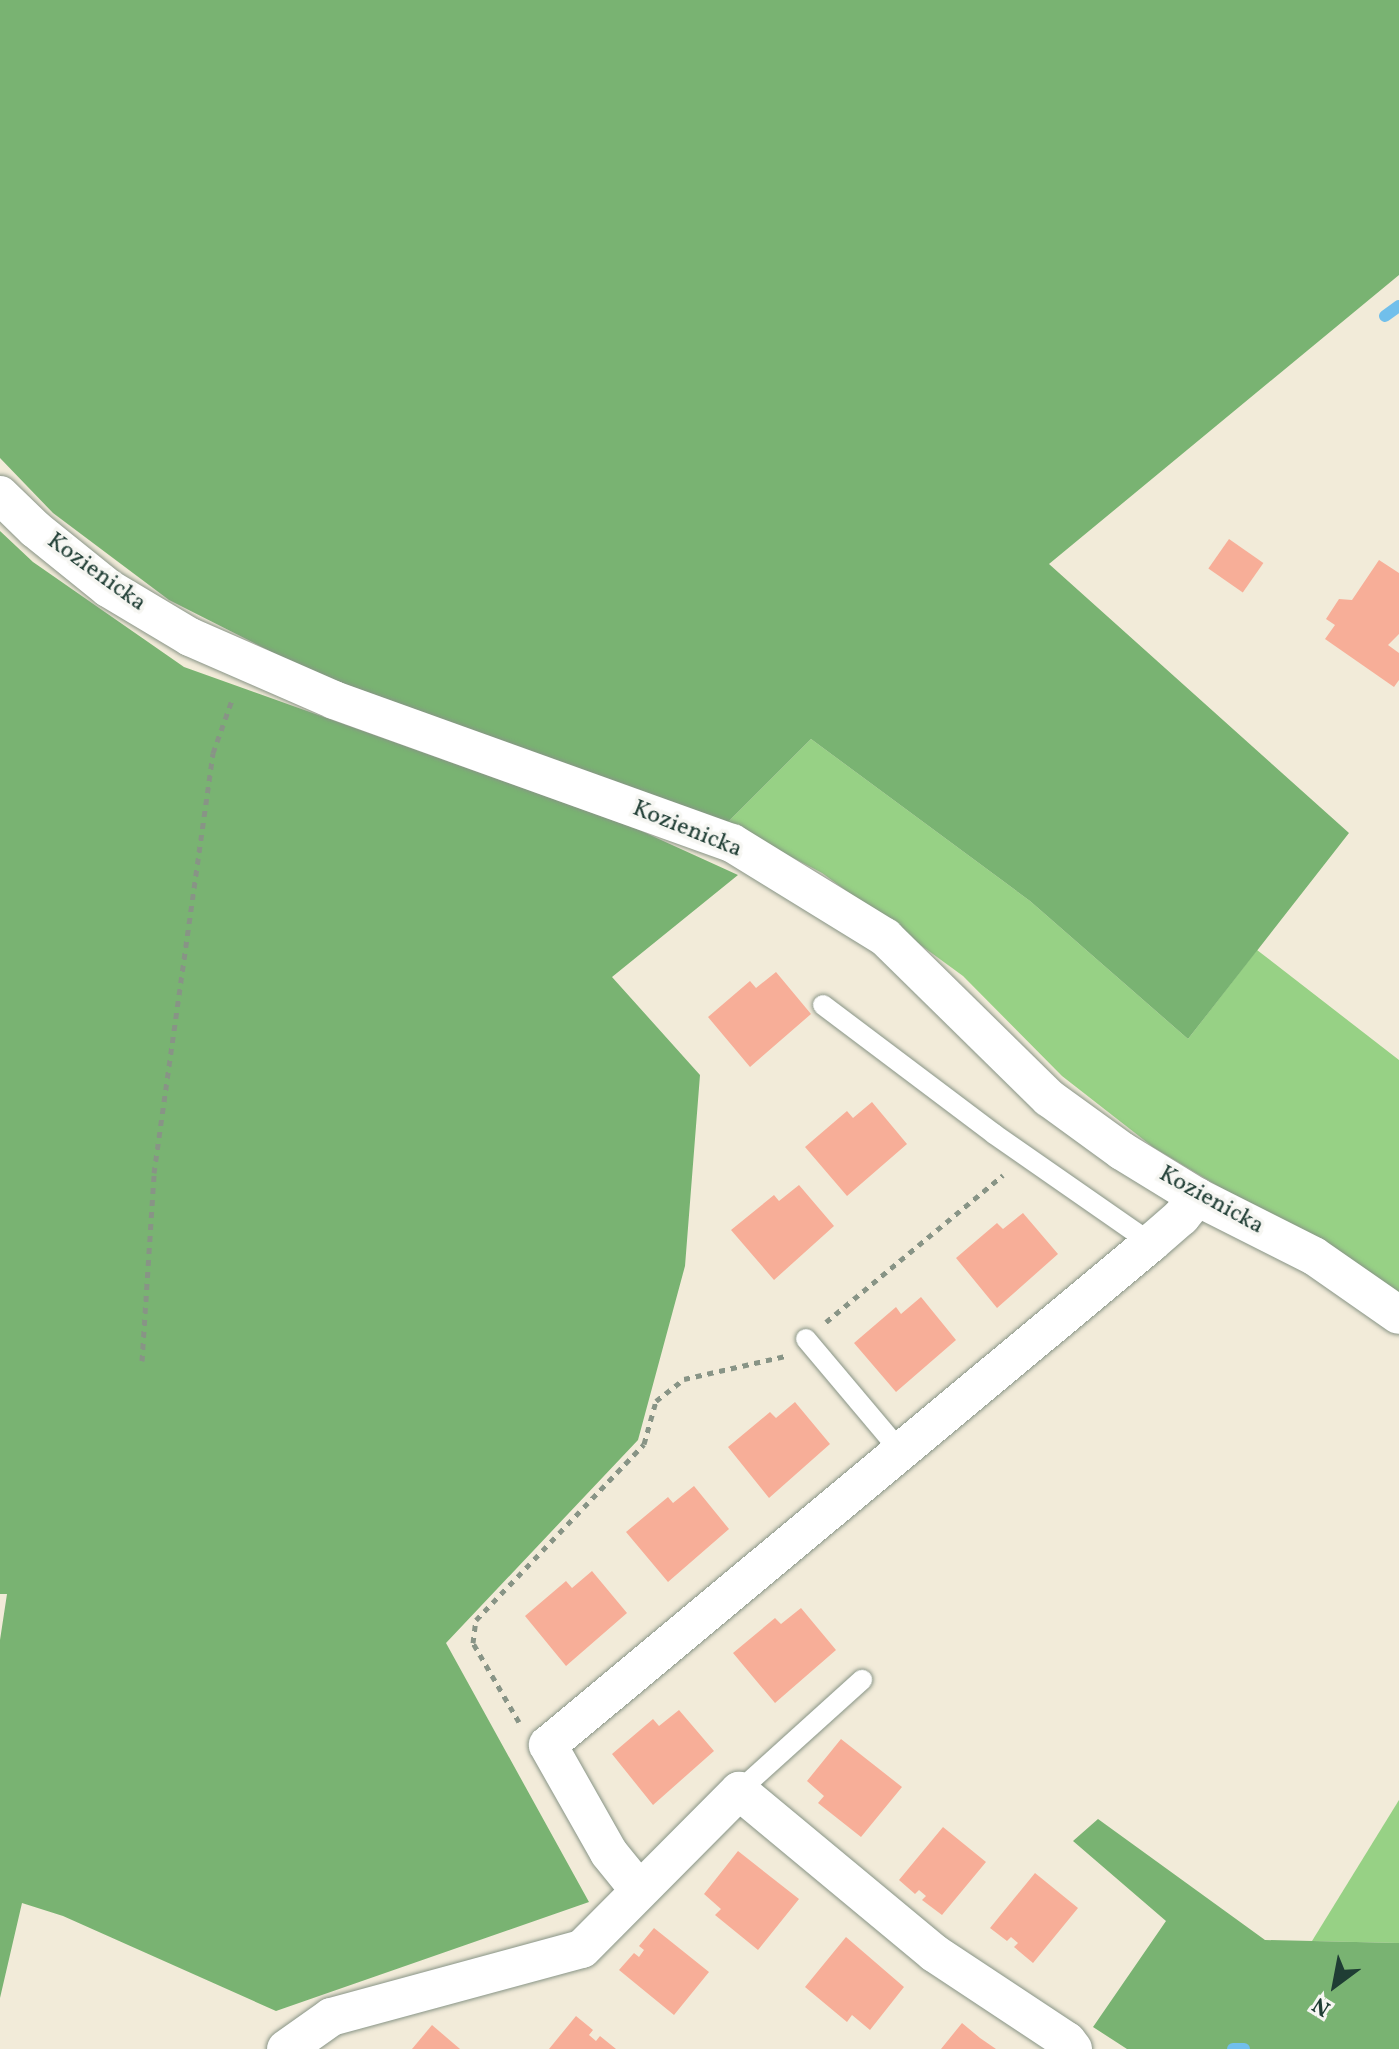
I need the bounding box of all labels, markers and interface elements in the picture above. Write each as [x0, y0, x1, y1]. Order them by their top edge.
street label: Kozienicka [41, 527, 151, 619]
street label: Kozienicka [628, 795, 746, 865]
street label: Kozienicka [1154, 1160, 1268, 1242]
north arrow [1295, 1945, 1375, 2025]
text: N [1307, 1988, 1337, 2023]

